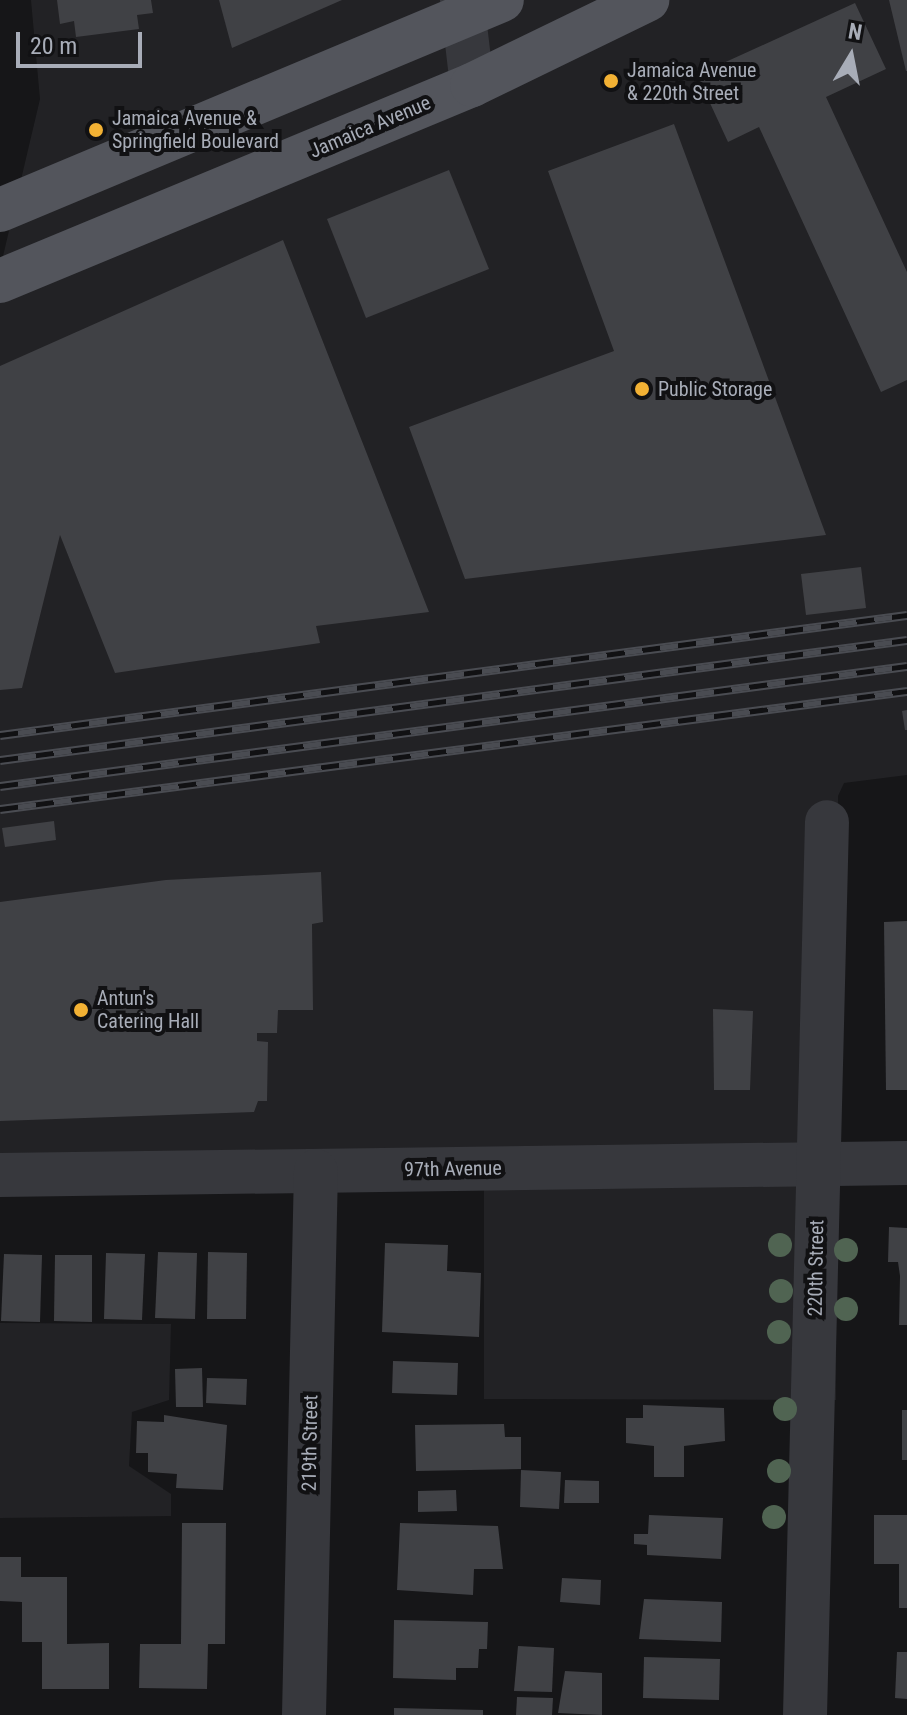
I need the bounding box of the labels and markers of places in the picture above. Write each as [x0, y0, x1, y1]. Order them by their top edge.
place label: Jamaica Avenue & 220th Street [627, 58, 756, 105]
marker: Jamaica Avenue & 220th Street [602, 72, 620, 90]
place label: Jamaica Avenue & Springfield Boulevard [112, 106, 279, 153]
marker: Jamaica Avenue & Springfield Boulevard [87, 121, 105, 139]
place label: Public Storage [658, 377, 772, 401]
marker: Public Storage [633, 380, 651, 398]
place label: Antun's Catering Hall [97, 986, 199, 1033]
marker: Antun's Catering Hall [72, 1001, 90, 1019]

